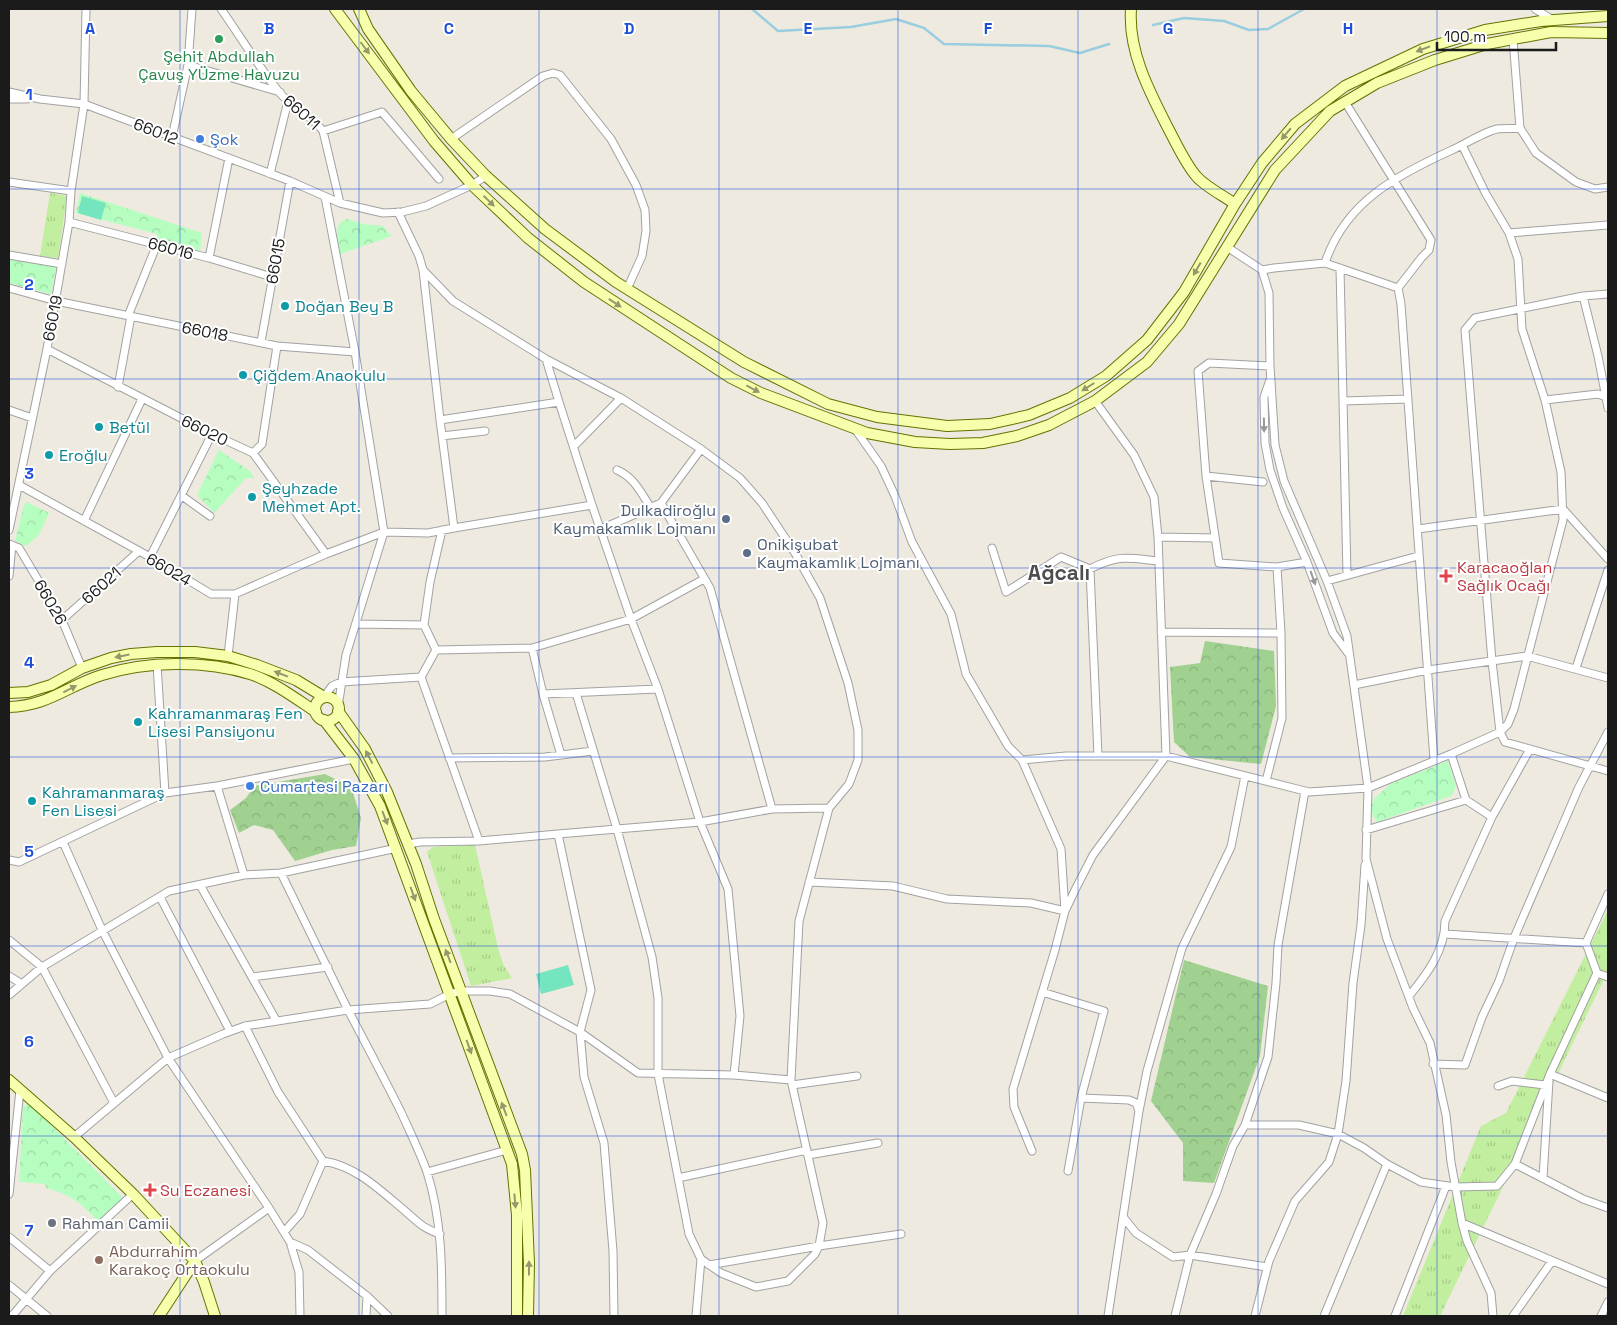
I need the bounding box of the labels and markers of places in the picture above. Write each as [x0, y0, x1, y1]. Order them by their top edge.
marker: Şehit Abdullah Çavuş YÜzme Havuzu [213, 33, 225, 45]
place label: Şehit Abdullah Çavuş YÜzme Havuzu [138, 46, 300, 85]
place label: Şok [210, 129, 239, 150]
marker: Şok [194, 133, 206, 145]
place label: Doğan Bey B [295, 296, 393, 317]
marker: Doğan Bey B [279, 300, 291, 312]
place label: Çiğdem Anaokulu [253, 365, 386, 386]
marker: Çiğdem Anaokulu [237, 369, 249, 381]
place label: Betül [109, 417, 150, 438]
marker: Betül [93, 421, 105, 433]
place label: Eroğlu [59, 445, 108, 466]
marker: Eroğlu [43, 449, 55, 461]
place label: Şeyhzade Mehmet Apt. [262, 478, 361, 517]
marker: Şeyhzade Mehmet Apt. [246, 491, 258, 503]
place label: Dulkadiroğlu Kaymakamlık Lojmanı [553, 500, 716, 539]
marker: Dulkadiroğlu Kaymakamlık Lojmanı [720, 513, 732, 525]
place label: Onikişubat Kaymakamlık Lojmanı [757, 534, 920, 573]
marker: Onikişubat Kaymakamlık Lojmanı [741, 547, 753, 559]
place label: Karacaoğlan Sağlık Ocağı [1457, 557, 1552, 596]
marker: Karacaoğlan Sağlık Ocağı [1439, 569, 1453, 583]
place label: Kahramanmaraş Fen Lisesi Pansiyonu [148, 703, 303, 742]
marker: Kahramanmaraş Fen Lisesi Pansiyonu [132, 716, 144, 728]
place label: Cumartesi Pazarı [260, 776, 388, 797]
marker: Cumartesi Pazarı [244, 780, 256, 792]
place label: Kahramanmaraş Fen Lisesi [42, 782, 165, 821]
marker: Kahramanmaraş Fen Lisesi [26, 795, 38, 807]
place label: Su Eczanesi [160, 1180, 251, 1201]
marker: Su Eczanesi [144, 1184, 156, 1196]
place label: Rahman Camii [62, 1213, 169, 1234]
marker: Rahman Camii [46, 1217, 58, 1229]
place label: Abdurrahim Karakoç Ortaokulu [109, 1241, 250, 1280]
marker: Abdurrahim Karakoç Ortaokulu [93, 1254, 105, 1266]

